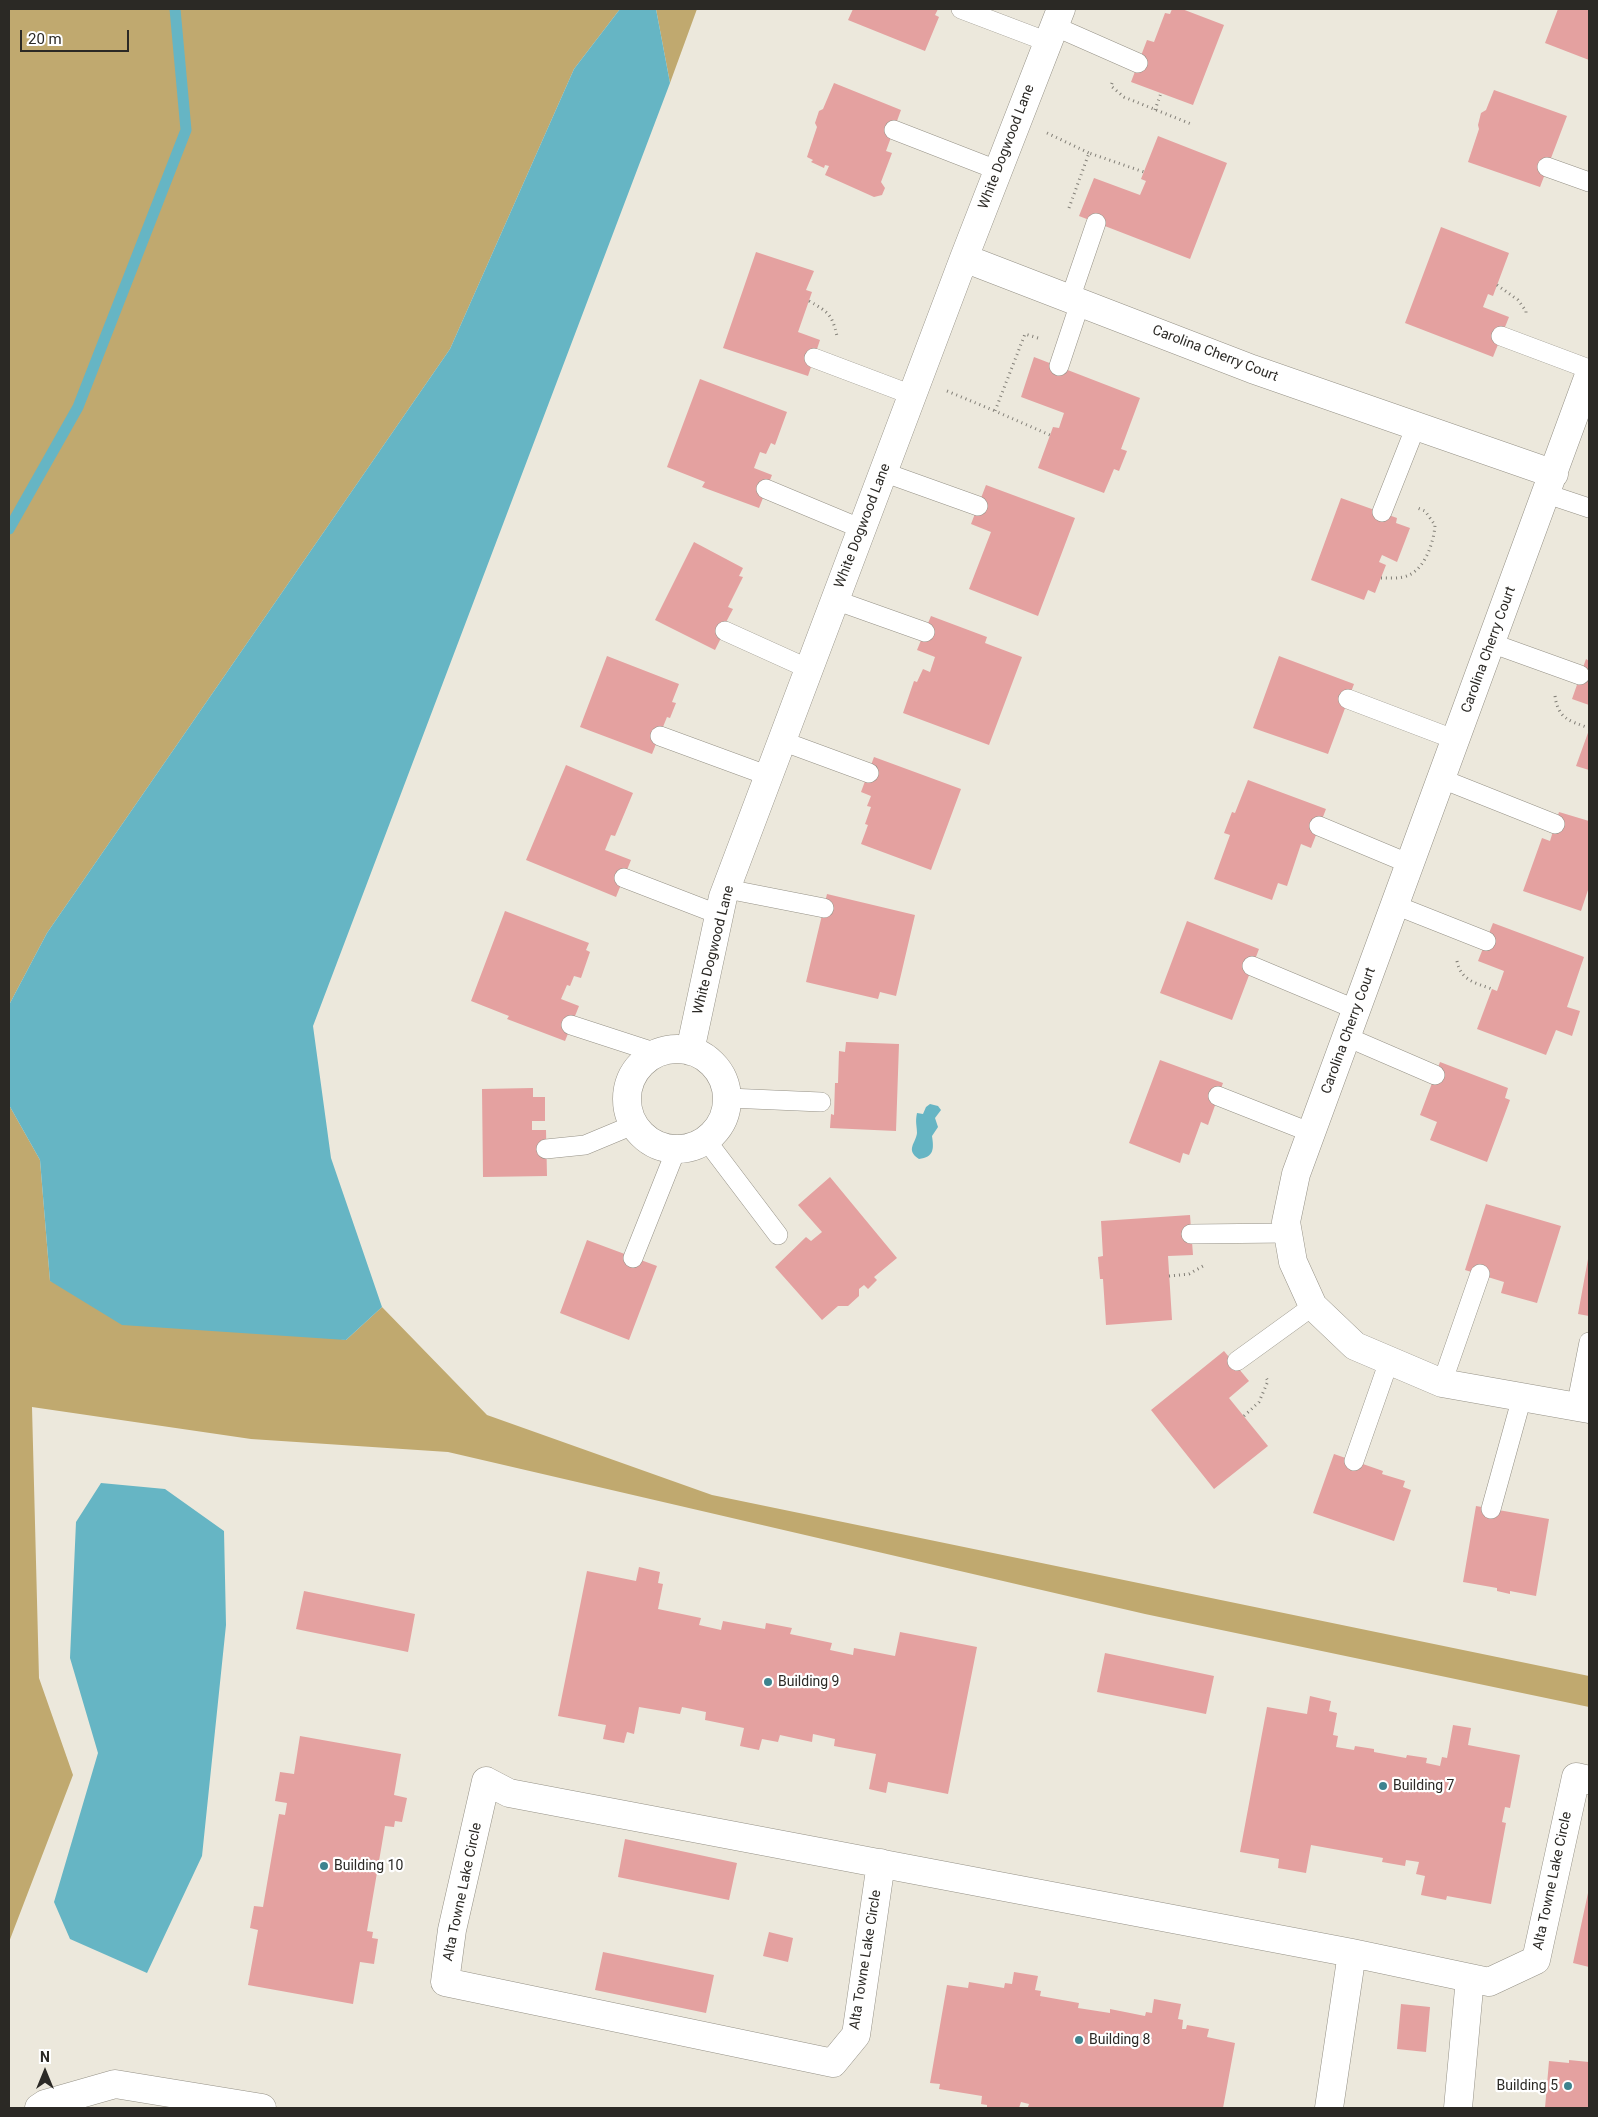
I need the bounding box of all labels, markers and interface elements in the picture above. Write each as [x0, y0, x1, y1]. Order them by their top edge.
scale bar [22, 20, 131, 52]
text: 20 m [28, 30, 62, 48]
street label: White Dogwood Lane [975, 82, 1039, 212]
street label: Carolina Cherry Court [1150, 322, 1280, 386]
street label: White Dogwood Lane [831, 461, 895, 591]
street label: Carolina Cherry Court [1458, 584, 1520, 716]
street label: White Dogwood Lane [690, 884, 738, 1016]
street label: Carolina Cherry Court [1318, 965, 1380, 1097]
place label: Building 9 [778, 1674, 839, 1690]
marker: Building 9 [762, 1676, 774, 1688]
place label: Building 7 [1393, 1778, 1454, 1794]
marker: Building 7 [1377, 1780, 1389, 1792]
street label: Alta Towne Lake Circle [1530, 1810, 1576, 1952]
street label: Alta Towne Lake Circle [440, 1821, 486, 1963]
place label: Building 10 [334, 1858, 403, 1874]
marker: Building 10 [318, 1860, 330, 1872]
street label: Alta Towne Lake Circle [847, 1889, 885, 2031]
place label: Building 8 [1089, 2032, 1150, 2048]
marker: Building 8 [1073, 2034, 1085, 2046]
north arrow [20, 2047, 70, 2097]
text: N [40, 2049, 50, 2065]
place label: Building 5 [1497, 2078, 1558, 2094]
marker: Building 5 [1562, 2080, 1574, 2092]

